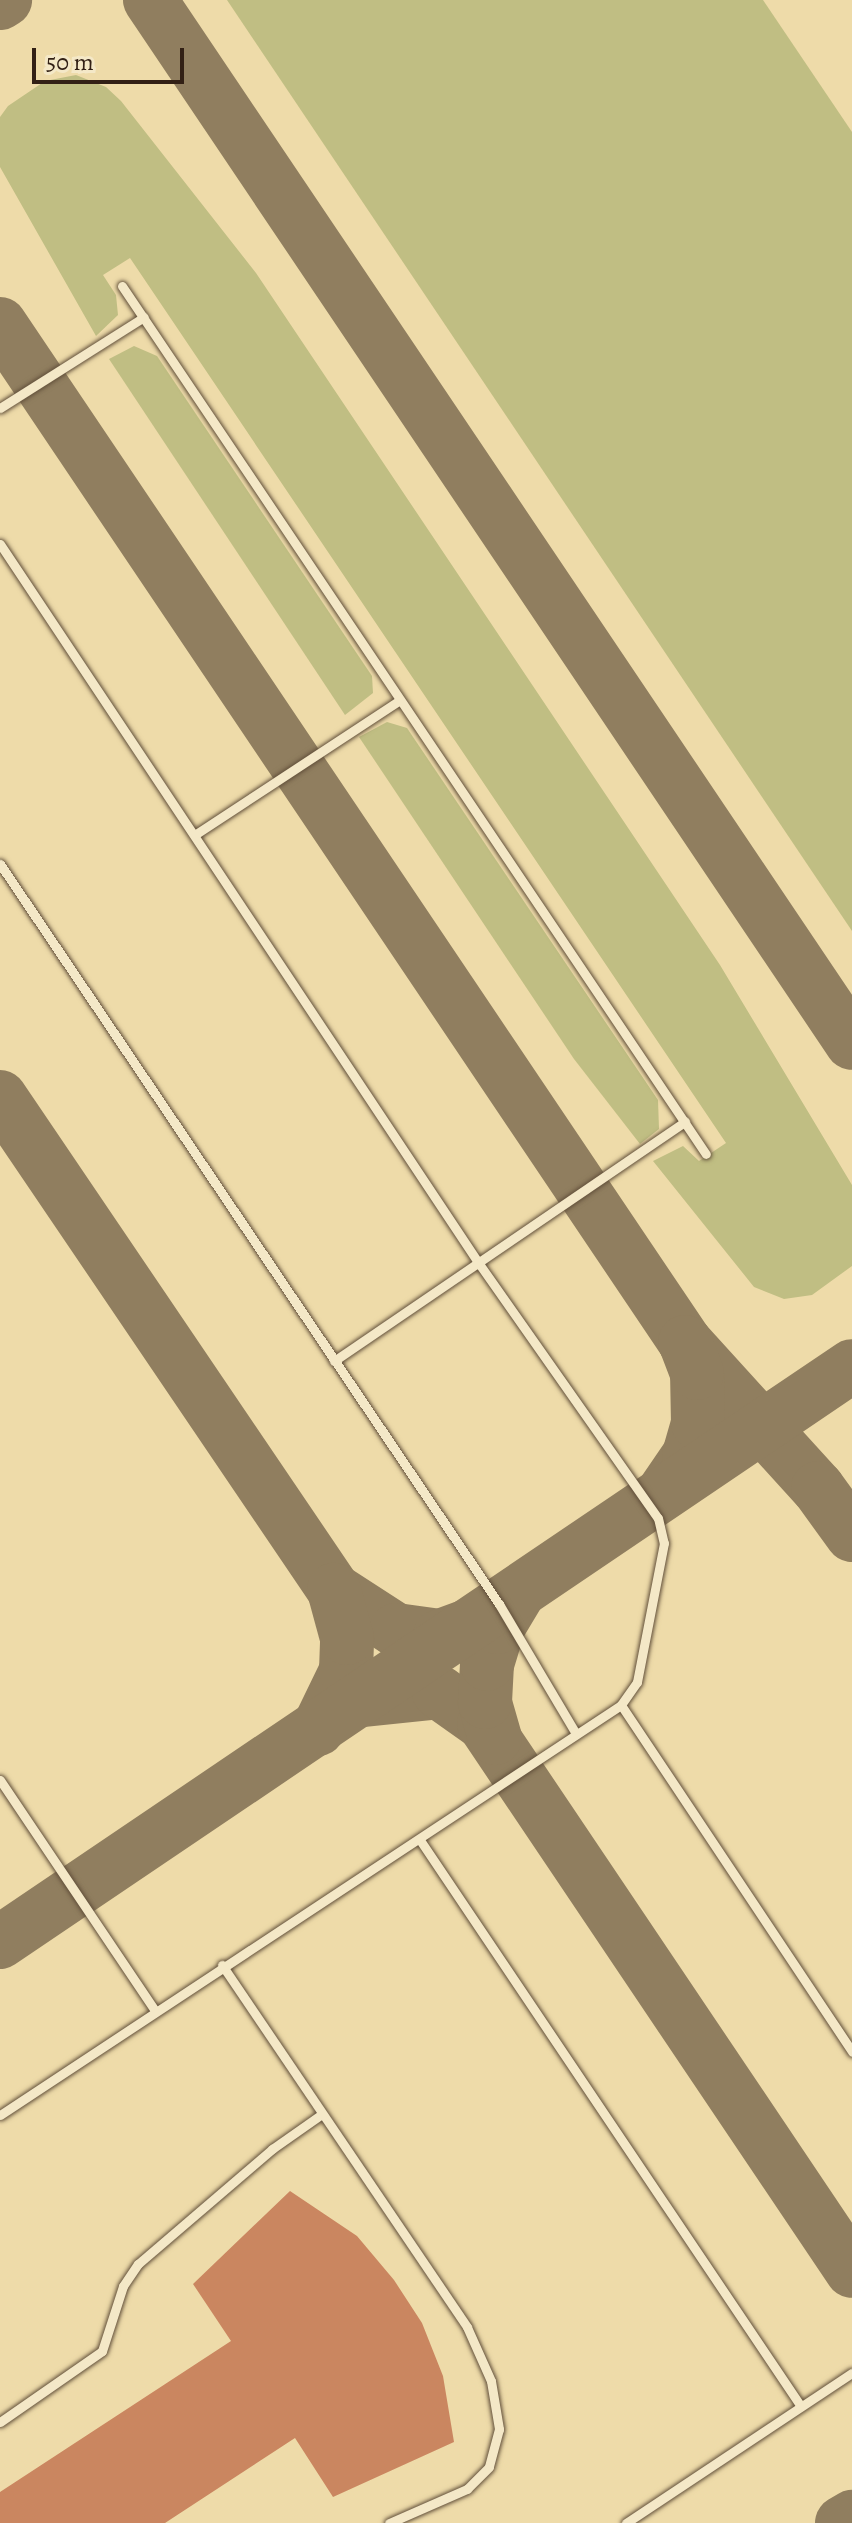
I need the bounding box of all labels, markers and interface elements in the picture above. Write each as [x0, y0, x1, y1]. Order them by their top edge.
scale bar [36, 32, 188, 82]
text: 50 m [46, 46, 94, 78]

